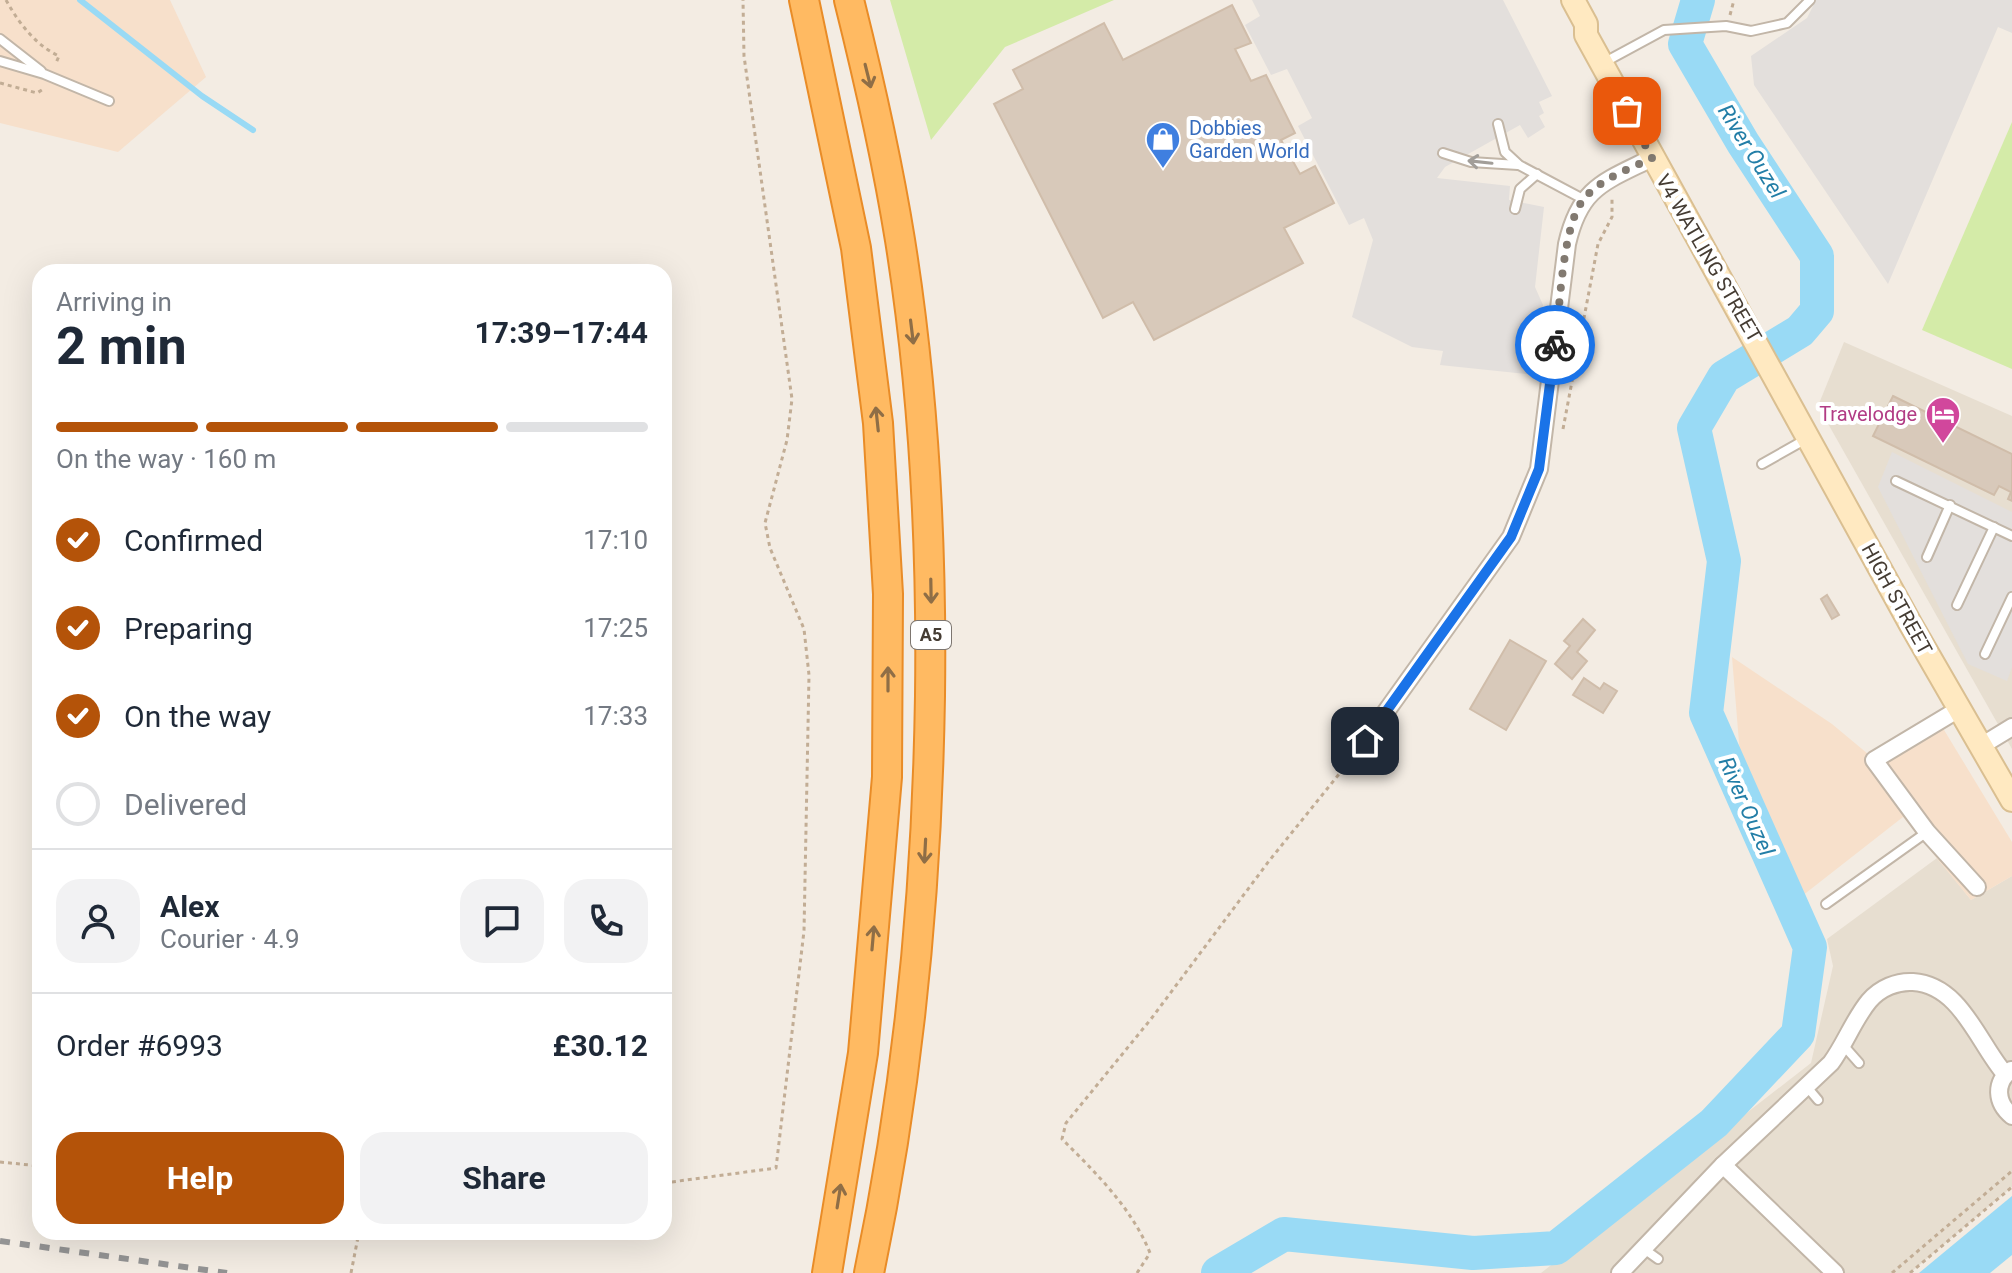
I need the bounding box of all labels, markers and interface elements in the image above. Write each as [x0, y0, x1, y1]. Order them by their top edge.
one-way arrow [861, 62, 876, 88]
pin [1593, 77, 1661, 145]
icon: bag [1605, 89, 1649, 133]
water label: River Ouzel [1713, 100, 1791, 203]
place label: Dobbies Garden World [1189, 116, 1310, 163]
shop icon: Dobbies Garden World [1144, 120, 1182, 170]
one-way arrow [1467, 154, 1494, 169]
street label: V4 WATLING STREET [1651, 170, 1767, 346]
text: Arriving in [56, 287, 172, 317]
courier [1515, 305, 1595, 385]
text: 17:39–17:44 [474, 315, 648, 350]
text: 2 min [56, 316, 187, 377]
one-way arrow [904, 318, 919, 345]
icon: bike [1533, 323, 1577, 367]
hotel icon: Travelodge [1924, 395, 1962, 445]
place label: Travelodge [1819, 402, 1917, 426]
one-way arrow [870, 406, 885, 433]
text: On the way · 160 m [56, 444, 276, 474]
icon: check [56, 518, 100, 562]
text: Confirmed [124, 523, 263, 558]
text: 17:10 [583, 525, 648, 555]
street label: HIGH STREET [1857, 539, 1937, 659]
one-way arrow [923, 577, 939, 604]
icon: check [56, 606, 100, 650]
text: Preparing [124, 611, 253, 646]
text: 17:25 [583, 613, 648, 643]
road number: A5 [911, 621, 951, 649]
one-way arrow [880, 666, 896, 693]
icon: check [56, 694, 100, 738]
text: On the way [124, 699, 271, 734]
text: 17:33 [583, 701, 648, 731]
pin [1331, 707, 1399, 775]
icon: home [1343, 719, 1387, 763]
water label: River Ouzel [1714, 753, 1780, 860]
text: Delivered [124, 787, 247, 822]
one-way arrow [917, 837, 932, 864]
button: person [56, 879, 140, 963]
button: chat [460, 879, 544, 963]
button: phone [564, 879, 648, 963]
text: Alex [160, 889, 220, 924]
text: Courier · 4.9 [160, 924, 300, 954]
one-way arrow [866, 925, 881, 952]
text: Order #6993 [56, 1028, 223, 1063]
text: £30.12 [553, 1028, 648, 1063]
button: Help [56, 1132, 344, 1224]
button: Share [360, 1132, 648, 1224]
one-way arrow [833, 1184, 848, 1209]

